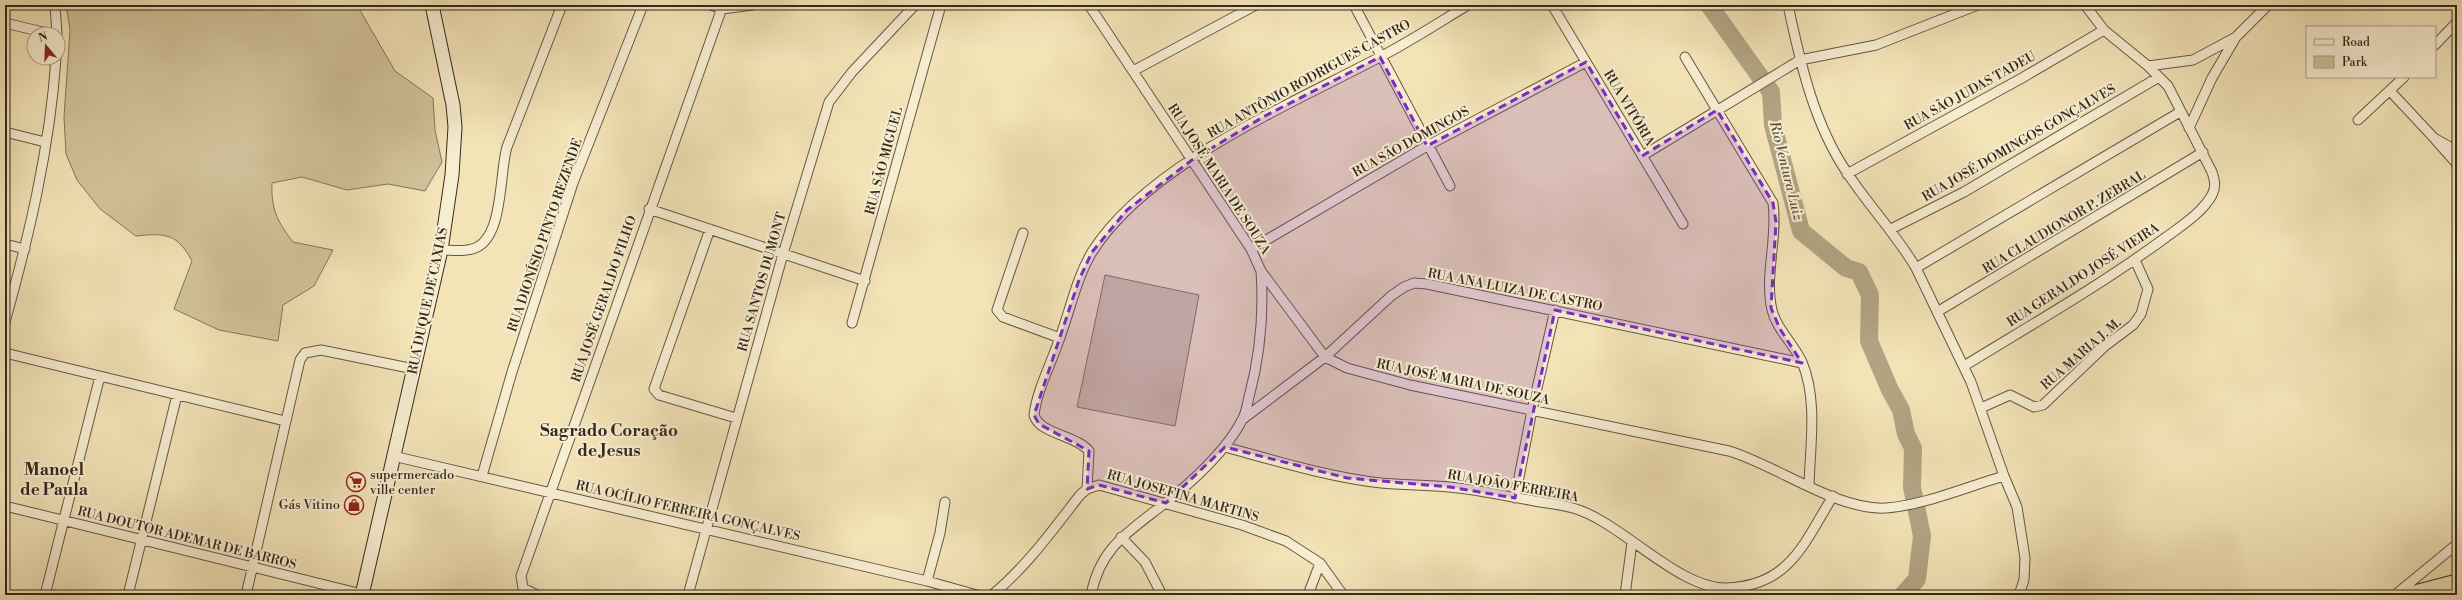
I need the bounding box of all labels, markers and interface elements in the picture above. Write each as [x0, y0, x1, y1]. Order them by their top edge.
street label: RUA ANTÔNIO RODRIGUES CASTRO [1204, 15, 1413, 142]
north arrow [26, 26, 66, 66]
legend [2306, 26, 2436, 78]
text: N [37, 29, 50, 46]
text: Road [2342, 35, 2370, 50]
street label: RUA SÃO JUDAS TADEU [1901, 47, 2039, 134]
text: Park [2342, 55, 2368, 70]
street label: RUA VITÓRIA [1600, 67, 1659, 150]
street label: RUA JOSÉ DOMINGOS GONÇALVES [1919, 80, 2119, 205]
street label: RUA JOSÉ MARIA DE SOUZA [1164, 100, 1275, 258]
street label: RUA SÃO DOMINGOS [1349, 102, 1472, 181]
street label: RUA SÃO MIGUEL [861, 105, 906, 217]
water label: Rio Ventura Luiz [1765, 118, 1807, 223]
street label: RUA DIONÍSIO PINTO REZENDE [503, 136, 586, 334]
street label: RUA CLAUDIONOR P. ZEBRAL [1979, 167, 2149, 277]
street label: RUA SANTOS DUMONT [734, 210, 790, 354]
street label: RUA JOSÉ GERALDO FILHO [567, 213, 640, 384]
street label: RUA GERALDO JOSÉ VIEIRA [2003, 218, 2163, 330]
street label: RUA DUQUE DE CAXIAS [405, 226, 451, 376]
street label: RUA ANA LUIZA DE CASTRO [1426, 265, 1604, 315]
street label: RUA MARIA J. M. [2038, 315, 2124, 393]
street label: RUA JOSÉ MARIA DE SOUZA [1375, 355, 1552, 408]
district label: Sagrado Coração de Jesus [540, 420, 678, 462]
district label: Manoel de Paula [20, 459, 89, 501]
street label: RUA JOÃO FERREIRA [1446, 466, 1581, 506]
place label: supermercado ville center [369, 467, 454, 498]
street label: RUA JOSEFINA MARTINS [1105, 467, 1261, 525]
supermarket icon: supermercado ville center [345, 471, 367, 493]
street label: RUA OCÍLIO FERREIRA GONÇALVES [574, 476, 802, 545]
shop icon: Gás Vitino [343, 494, 365, 516]
place label: Gás Vitino [279, 497, 340, 513]
street label: RUA DOUTOR ADEMAR DE BARROS [76, 503, 298, 573]

